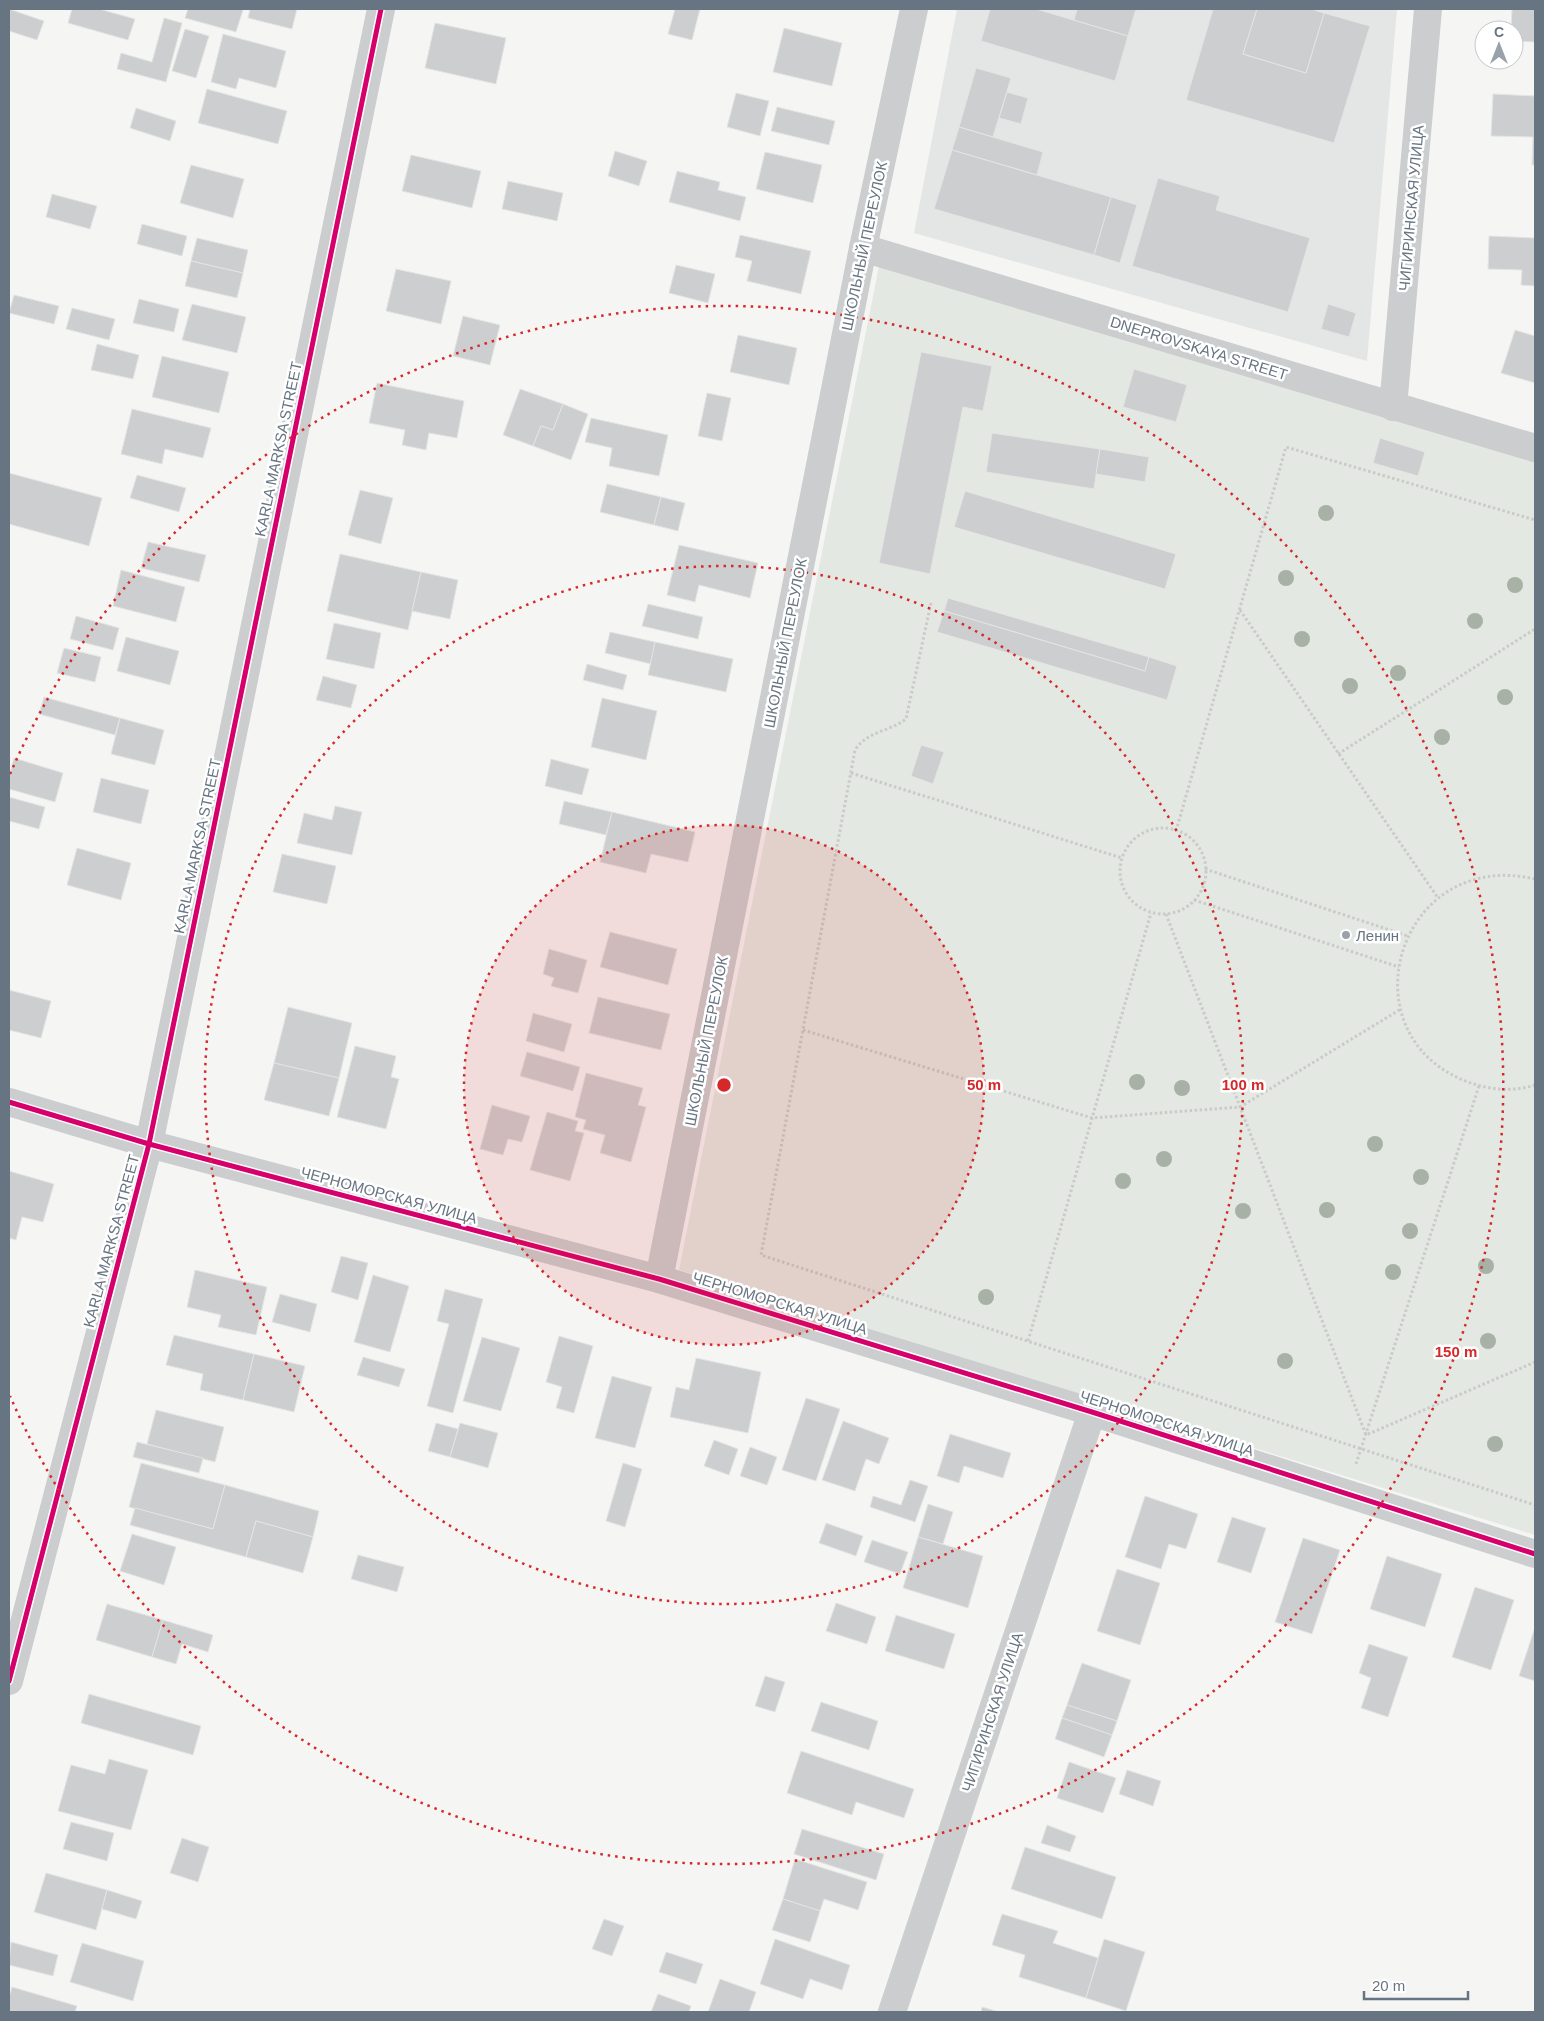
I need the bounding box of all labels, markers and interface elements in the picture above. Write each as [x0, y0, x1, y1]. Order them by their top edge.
north arrow [1474, 20, 1524, 70]
text: С [1494, 24, 1504, 40]
street label: ЧИГИРИНСКАЯ УЛИЦА [1395, 124, 1427, 292]
street label: ШКОЛЬНЫЙ ПЕРЕУЛОК [838, 160, 890, 332]
street label: DNEPROVSKAYA STREET [1108, 313, 1290, 383]
street label: KARLA MARKSA STREET [251, 360, 305, 538]
street label: ШКОЛЬНЫЙ ПЕРЕУЛОК [760, 556, 810, 729]
street label: KARLA MARKSA STREET [170, 757, 224, 935]
place label: Ленин [1356, 927, 1399, 944]
marker: Ленин [1340, 929, 1352, 941]
street label: ШКОЛЬНЫЙ ПЕРЕУЛОК [681, 954, 731, 1127]
centre of rings [715, 1076, 733, 1094]
text: 50 m [967, 1076, 1001, 1093]
text: 100 m [1222, 1076, 1264, 1093]
street label: KARLA MARKSA STREET [80, 1153, 142, 1329]
street label: ЧЕРНОМОРСКАЯ УЛИЦА [299, 1163, 479, 1227]
street label: ЧЕРНОМОРСКАЯ УЛИЦА [691, 1268, 869, 1338]
text: 150 m [1435, 1343, 1477, 1360]
street label: ЧЕРНОМОРСКАЯ УЛИЦА [1078, 1387, 1256, 1459]
street label: ЧИГИРИНСКАЯ УЛИЦА [958, 1630, 1026, 1794]
scale bar [1364, 1968, 1468, 2000]
text: 20 m [1372, 1977, 1405, 1994]

